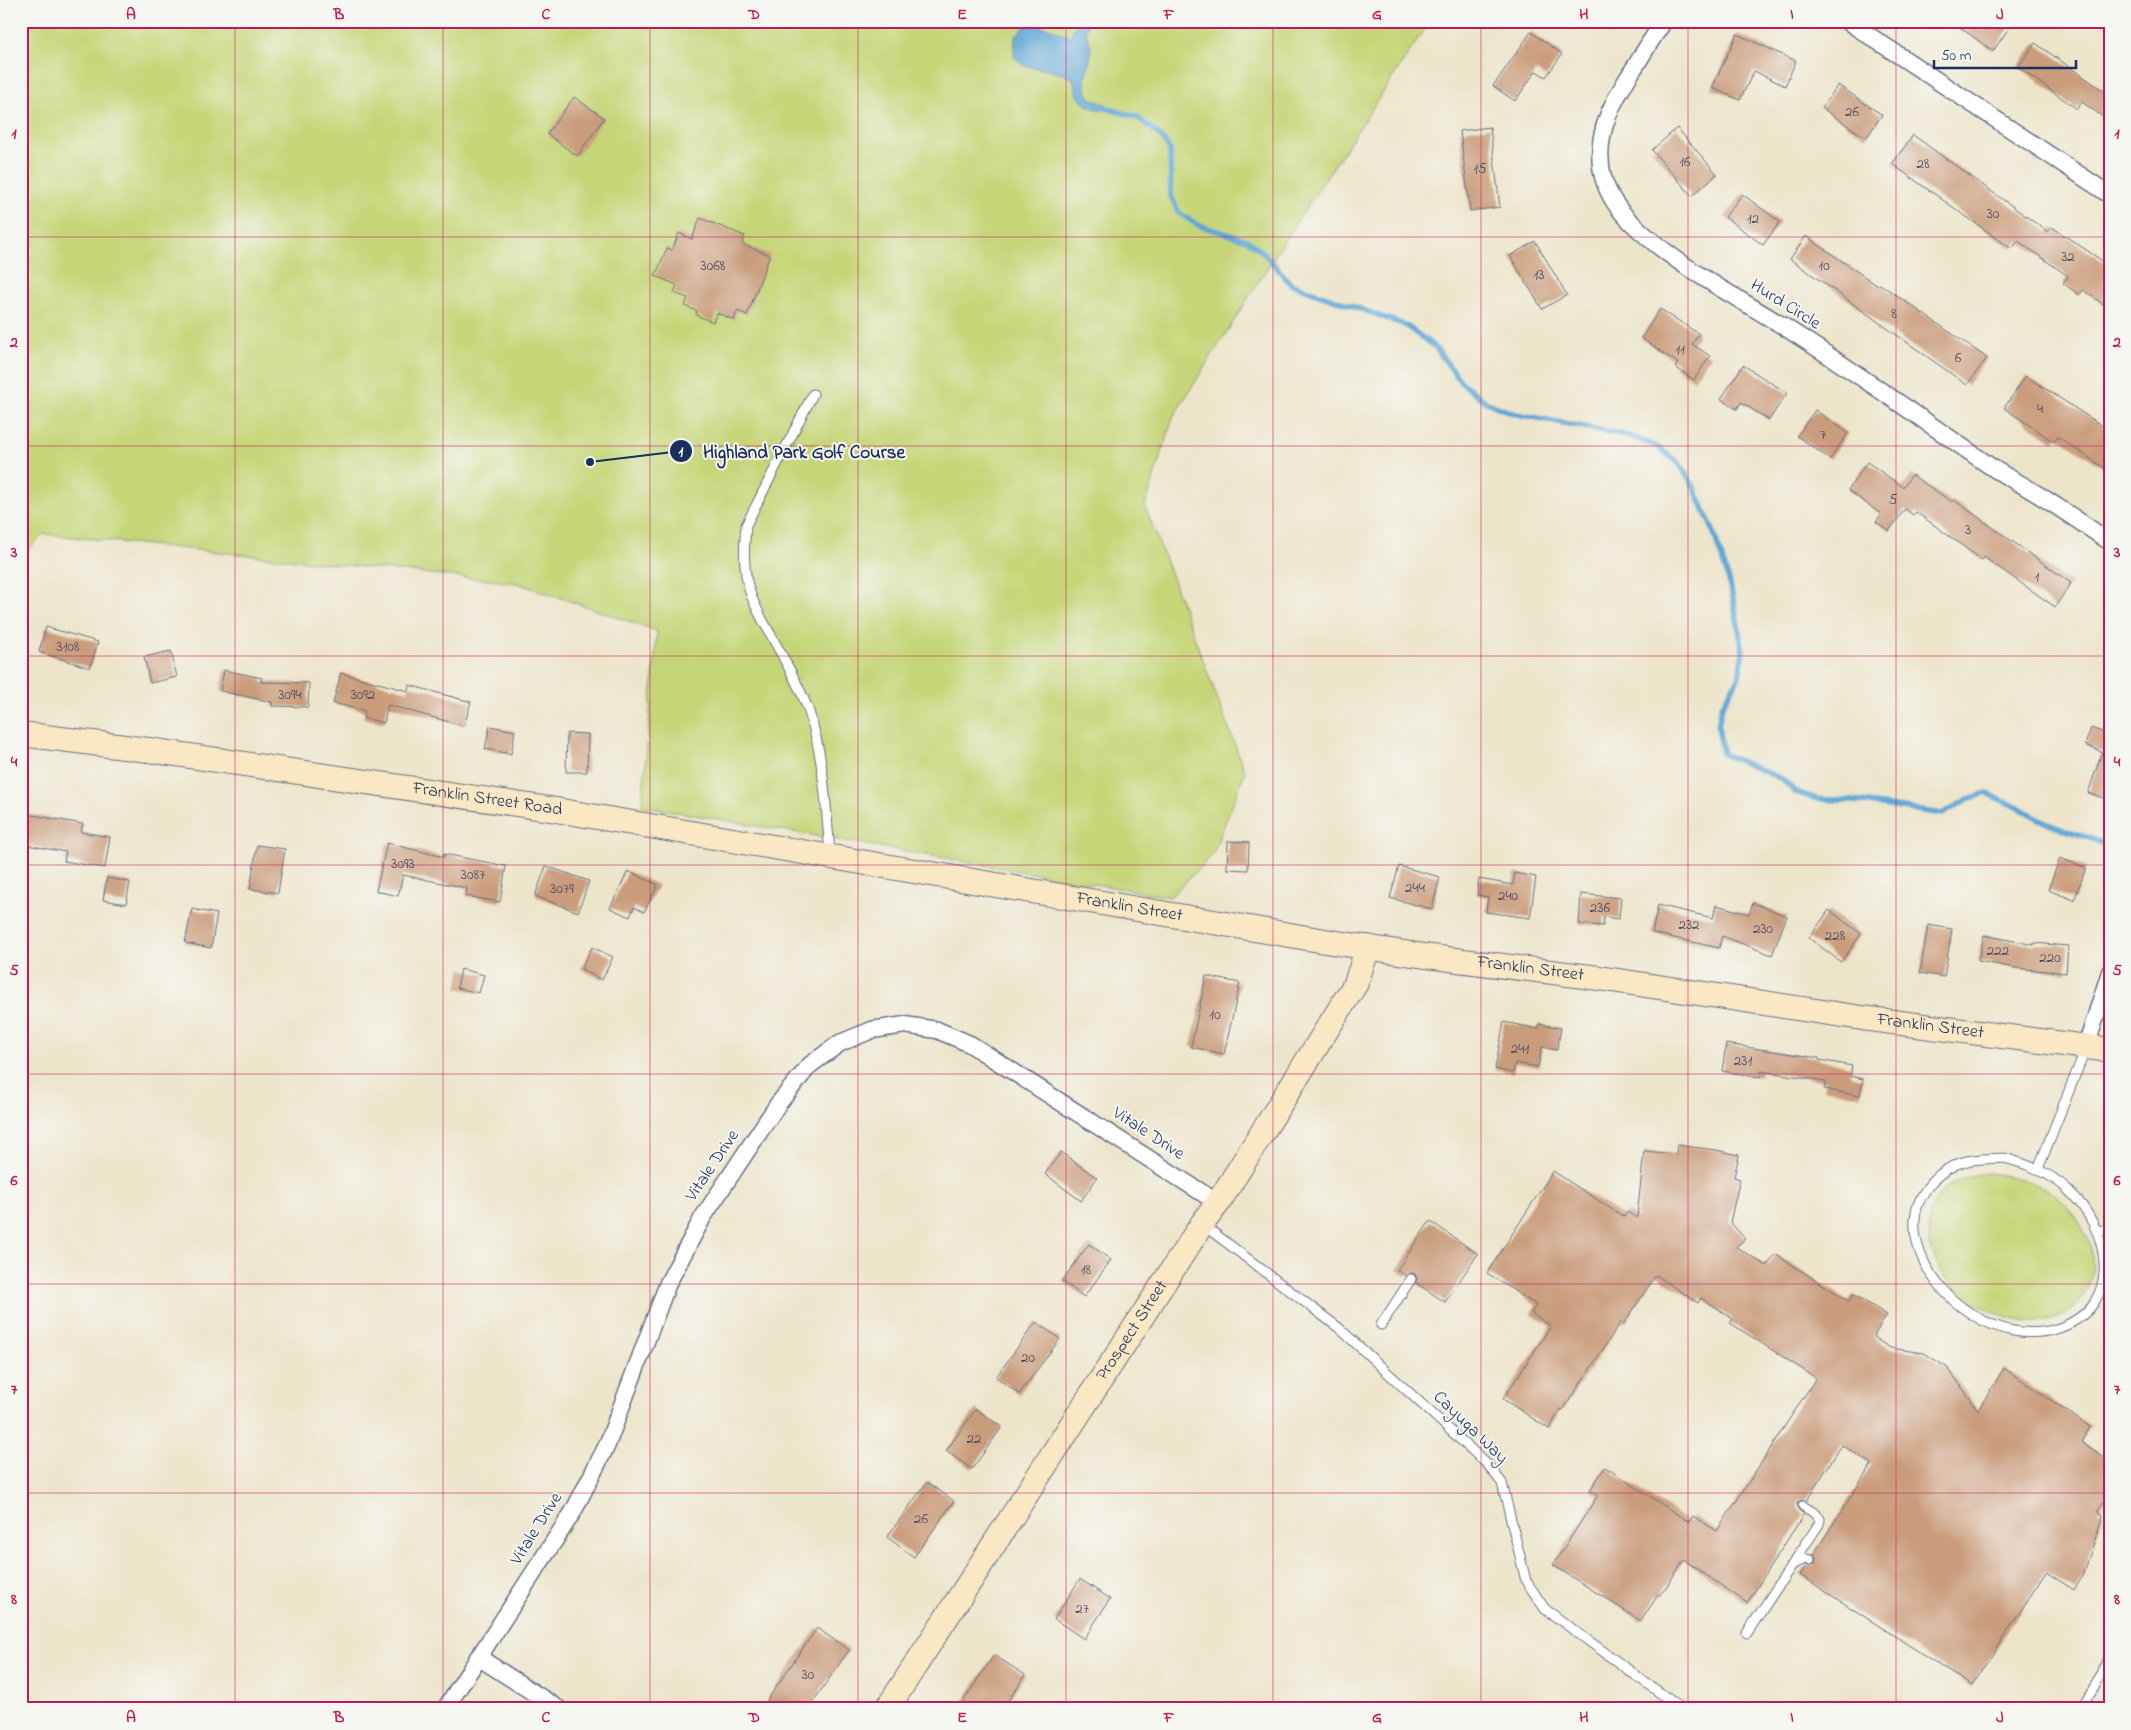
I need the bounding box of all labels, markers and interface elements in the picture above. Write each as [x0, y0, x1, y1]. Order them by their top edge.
text: A [126, 3, 136, 27]
text: B [333, 3, 345, 27]
text: C [542, 3, 551, 27]
text: D [747, 3, 760, 27]
text: E [957, 3, 967, 27]
text: F [1163, 3, 1175, 27]
text: G [1372, 3, 1382, 27]
text: H [1579, 3, 1589, 27]
text: I [1790, 3, 1794, 27]
text: J [1996, 3, 2004, 27]
scale bar [1934, 38, 2076, 70]
text: 50 m [1941, 45, 1972, 67]
house number: 26 [1845, 101, 1859, 123]
text: 1 [11, 122, 17, 146]
text: 1 [2114, 122, 2120, 146]
house number: 16 [1679, 151, 1691, 173]
house number: 28 [1916, 153, 1930, 175]
house number: 15 [1473, 158, 1487, 180]
house number: 30 [1987, 203, 2000, 225]
house number: 12 [1747, 208, 1760, 230]
house number: 32 [2061, 246, 2075, 268]
house number: 3068 [701, 255, 726, 277]
house number: 10 [1818, 255, 1830, 277]
house number: 13 [1534, 264, 1544, 286]
street label: Hurd Circle [1745, 273, 1826, 337]
house number: 8 [1891, 303, 1897, 325]
text: 2 [9, 331, 18, 355]
text: 2 [2112, 331, 2121, 355]
house number: 11 [1675, 339, 1685, 361]
house number: 6 [1955, 347, 1962, 369]
house number: 4 [2037, 398, 2043, 420]
house number: 7 [1820, 424, 1826, 446]
callout: Highland Park Golf Course [669, 434, 915, 468]
text: Highland Park Golf Course [703, 440, 905, 469]
text: 1 [679, 441, 684, 463]
house number: 5 [1889, 489, 1898, 511]
house number: 3 [1965, 519, 1971, 541]
text: 3 [10, 541, 18, 565]
text: 3 [2113, 541, 2121, 565]
house number: 1 [2035, 566, 2040, 588]
house number: 3108 [56, 636, 80, 658]
house number: 3094 [278, 684, 302, 706]
house number: 3092 [351, 684, 376, 706]
text: 4 [10, 750, 18, 774]
text: 4 [2113, 750, 2121, 774]
street label: Franklin Street Road [410, 776, 564, 824]
house number: 3093 [391, 853, 415, 875]
house number: 3087 [461, 864, 485, 886]
house number: 244 [1405, 877, 1425, 899]
house number: 3079 [550, 878, 574, 900]
house number: 240 [1498, 885, 1519, 907]
street label: Franklin Street [1073, 886, 1184, 929]
house number: 236 [1590, 897, 1611, 919]
house number: 232 [1678, 914, 1700, 936]
house number: 230 [1753, 918, 1774, 940]
house number: 228 [1825, 925, 1846, 947]
house number: 222 [1987, 940, 2010, 962]
house number: 220 [2039, 947, 2061, 969]
street label: Franklin Street [1475, 950, 1585, 989]
text: 5 [9, 959, 19, 983]
text: 5 [2112, 959, 2122, 983]
house number: 10 [1209, 1004, 1221, 1026]
street label: Franklin Street [1875, 1007, 1985, 1047]
house number: 241 [1511, 1038, 1529, 1060]
house number: 231 [1734, 1050, 1752, 1072]
street label: Vitale Drive [1106, 1100, 1190, 1168]
street label: Vitale Drive [679, 1124, 747, 1208]
text: 6 [9, 1169, 18, 1193]
text: 6 [2112, 1169, 2121, 1193]
house number: 18 [1081, 1259, 1092, 1281]
street label: Prospect Street [1090, 1275, 1175, 1386]
house number: 20 [1021, 1347, 1035, 1369]
text: 7 [11, 1378, 18, 1402]
text: 7 [2114, 1378, 2121, 1402]
street label: Cayuga Way [1426, 1385, 1514, 1471]
house number: 22 [967, 1428, 982, 1450]
street label: Vitale Drive [504, 1487, 570, 1571]
house number: 26 [914, 1508, 928, 1530]
text: 8 [10, 1588, 17, 1612]
text: 8 [2113, 1588, 2120, 1612]
house number: 27 [1075, 1598, 1089, 1620]
house number: 30 [802, 1664, 815, 1686]
text: A [126, 1706, 136, 1730]
text: B [333, 1706, 345, 1730]
text: C [542, 1706, 551, 1730]
text: D [747, 1706, 760, 1730]
text: E [957, 1706, 967, 1730]
text: F [1163, 1706, 1175, 1730]
text: G [1372, 1706, 1382, 1730]
text: H [1579, 1706, 1589, 1730]
text: I [1790, 1706, 1794, 1730]
text: J [1996, 1706, 2004, 1730]

